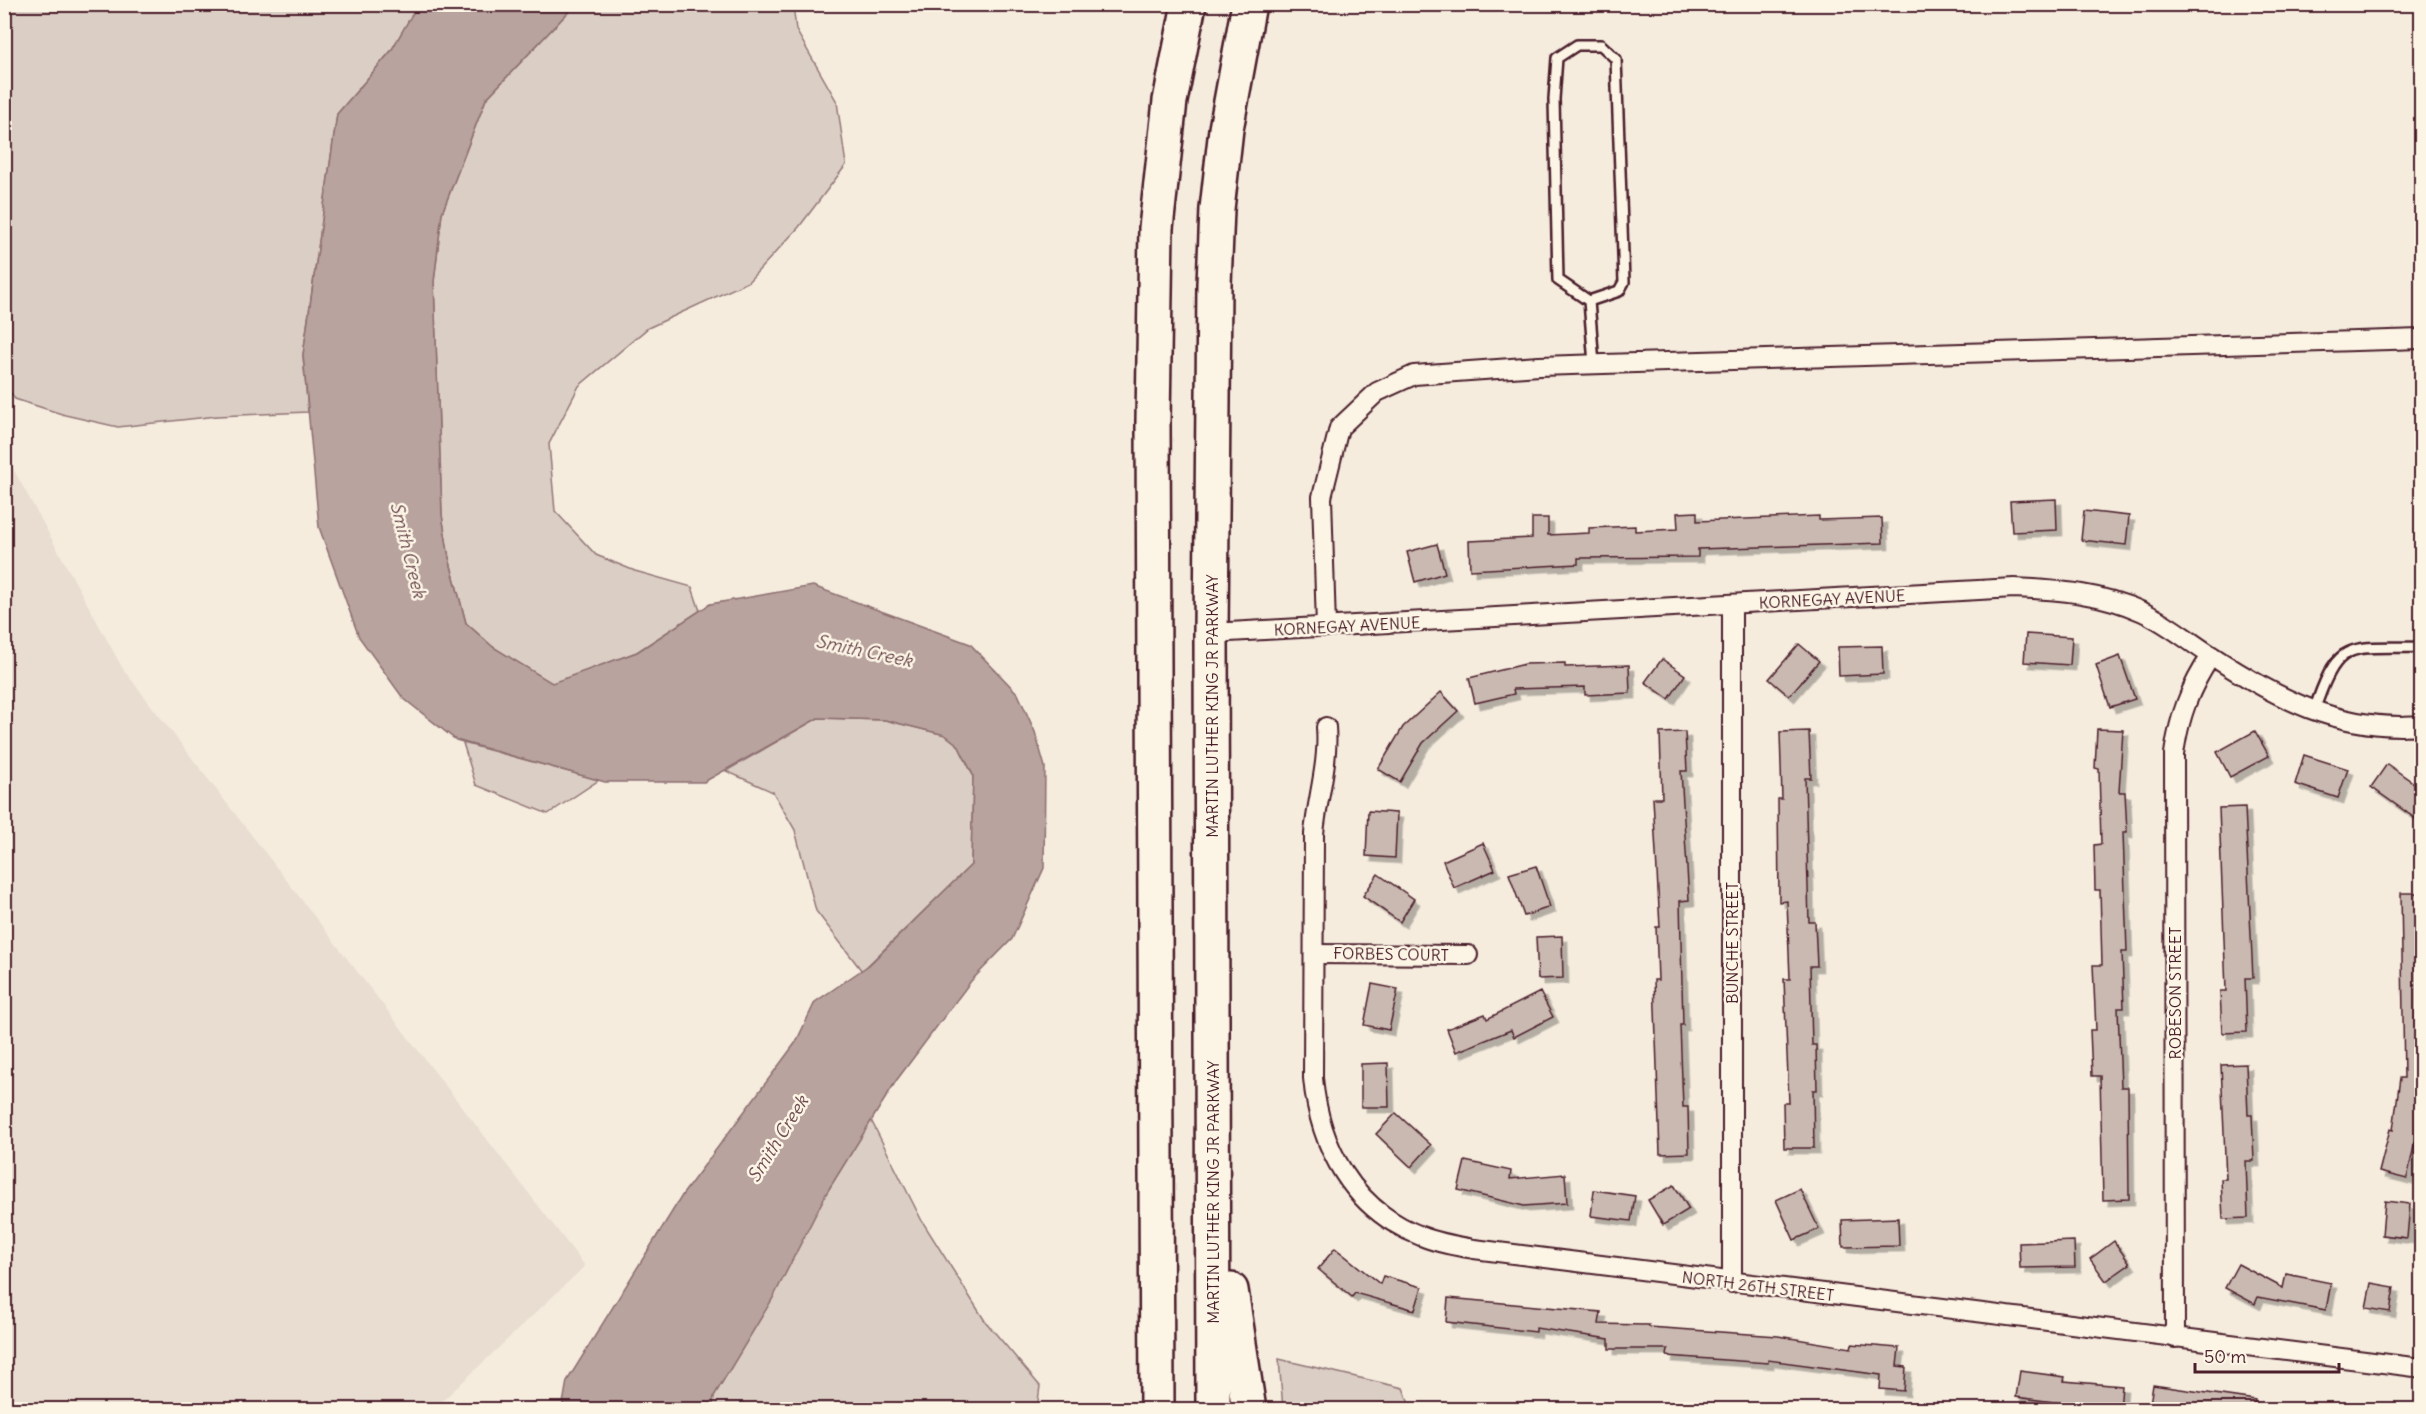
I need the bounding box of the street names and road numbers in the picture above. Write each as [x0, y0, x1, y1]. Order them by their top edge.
street label: MARTIN LUTHER KING JR PARKWAY [1202, 574, 1222, 838]
street label: KORNEGAY AVENUE [1758, 585, 1906, 613]
street label: KORNEGAY AVENUE [1273, 612, 1421, 640]
street label: BUNCHE STREET [1722, 882, 1742, 1004]
street label: ROBESON STREET [2165, 927, 2185, 1059]
street label: FORBES COURT [1333, 943, 1449, 965]
street label: MARTIN LUTHER KING JR PARKWAY [1203, 1060, 1223, 1324]
street label: NORTH 26TH STREET [1681, 1267, 1835, 1305]

